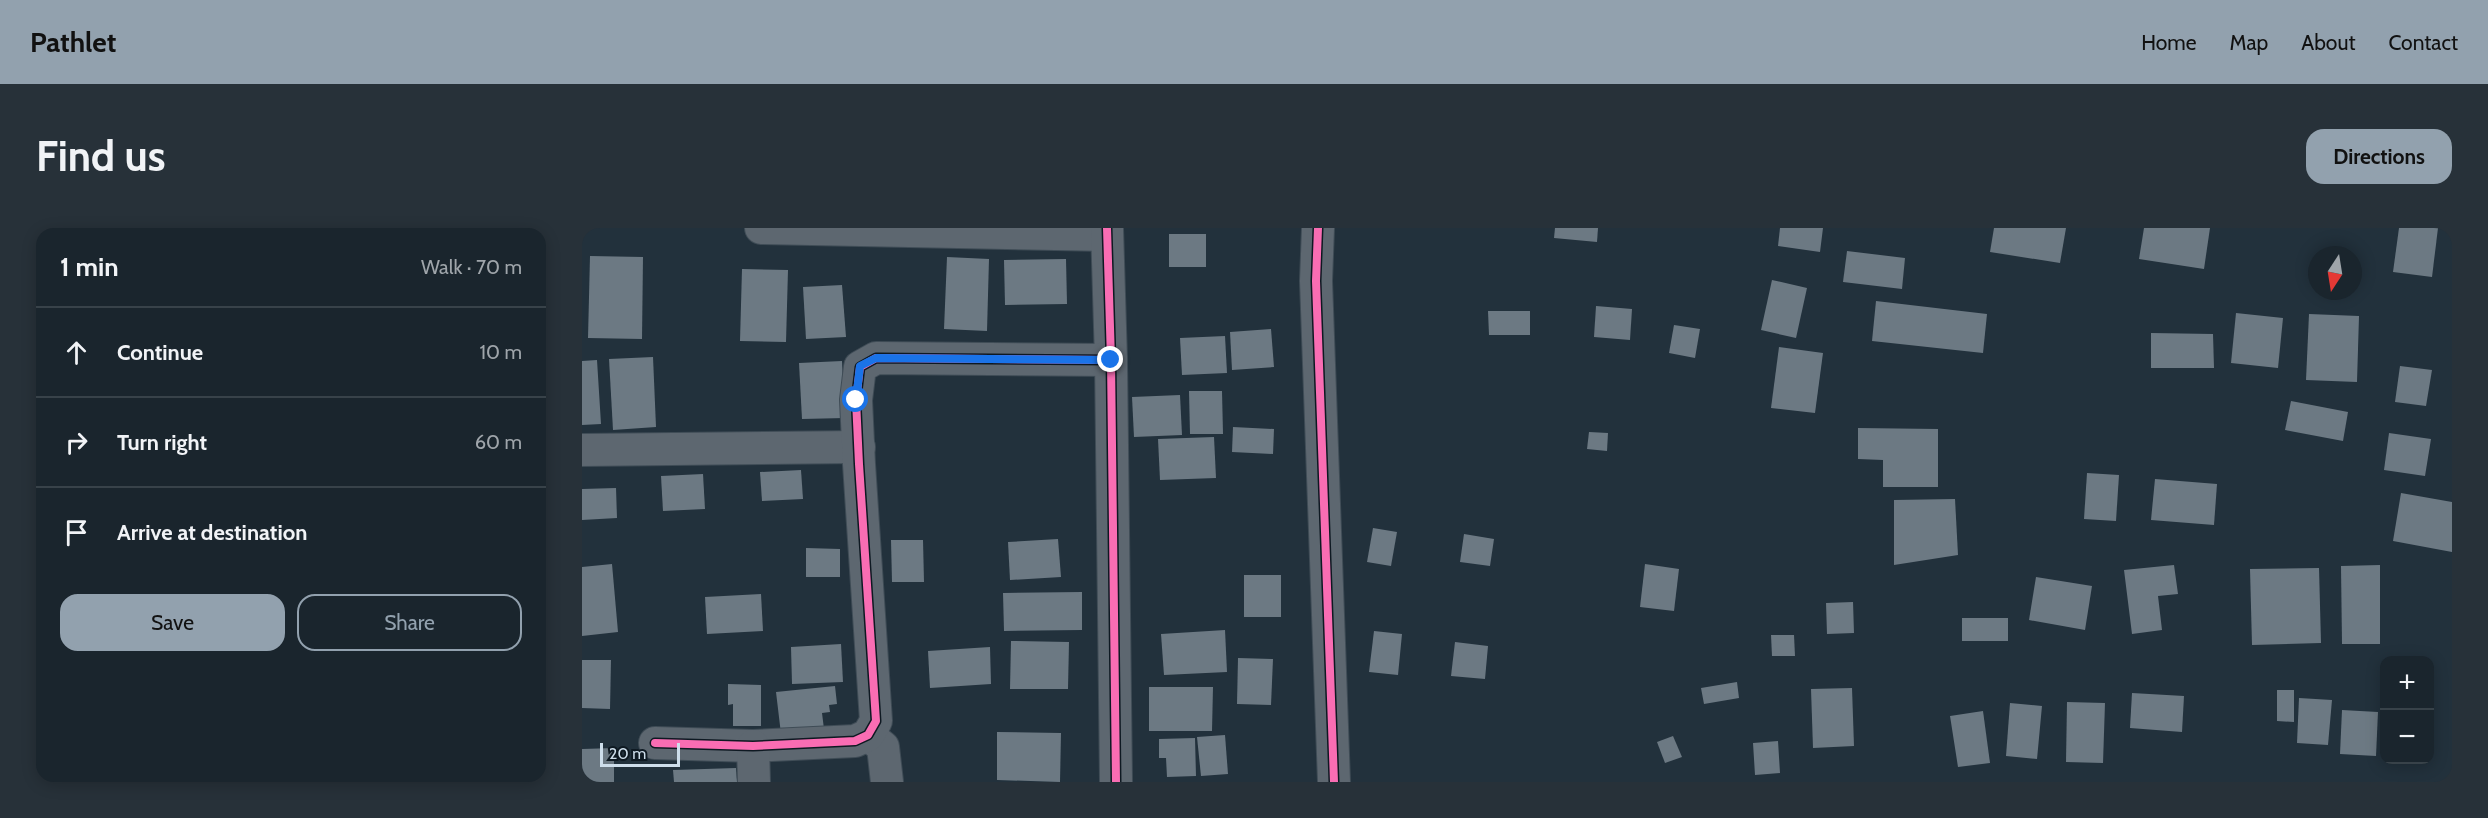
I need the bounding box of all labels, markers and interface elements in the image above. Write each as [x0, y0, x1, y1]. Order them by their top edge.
text: Pathlet [30, 25, 116, 59]
text: Home [2141, 30, 2197, 55]
text: Map [2230, 30, 2268, 55]
text: About [2301, 30, 2355, 55]
text: Contact [2388, 30, 2458, 55]
button: Directions [2306, 129, 2452, 184]
text: Find us [36, 130, 165, 182]
north arrow [2308, 246, 2362, 300]
text: 1 min [60, 251, 119, 283]
text: Walk · 70 m [421, 255, 522, 279]
icon: ahead [60, 336, 93, 369]
text: Continue [117, 339, 203, 366]
text: 10 m [479, 340, 522, 364]
route end [1097, 346, 1123, 372]
route start [842, 386, 868, 412]
icon: right [60, 426, 93, 459]
text: Turn right [117, 429, 207, 456]
text: 60 m [475, 430, 522, 454]
icon: arrive [60, 516, 93, 549]
text: Arrive at destination [117, 519, 307, 546]
button: Save [60, 594, 285, 651]
button: Share [297, 594, 522, 651]
map controls [2380, 656, 2434, 764]
button: + [2380, 656, 2434, 710]
button: − [2380, 710, 2434, 764]
scale bar [600, 740, 680, 768]
text: 20 m [609, 744, 646, 763]

